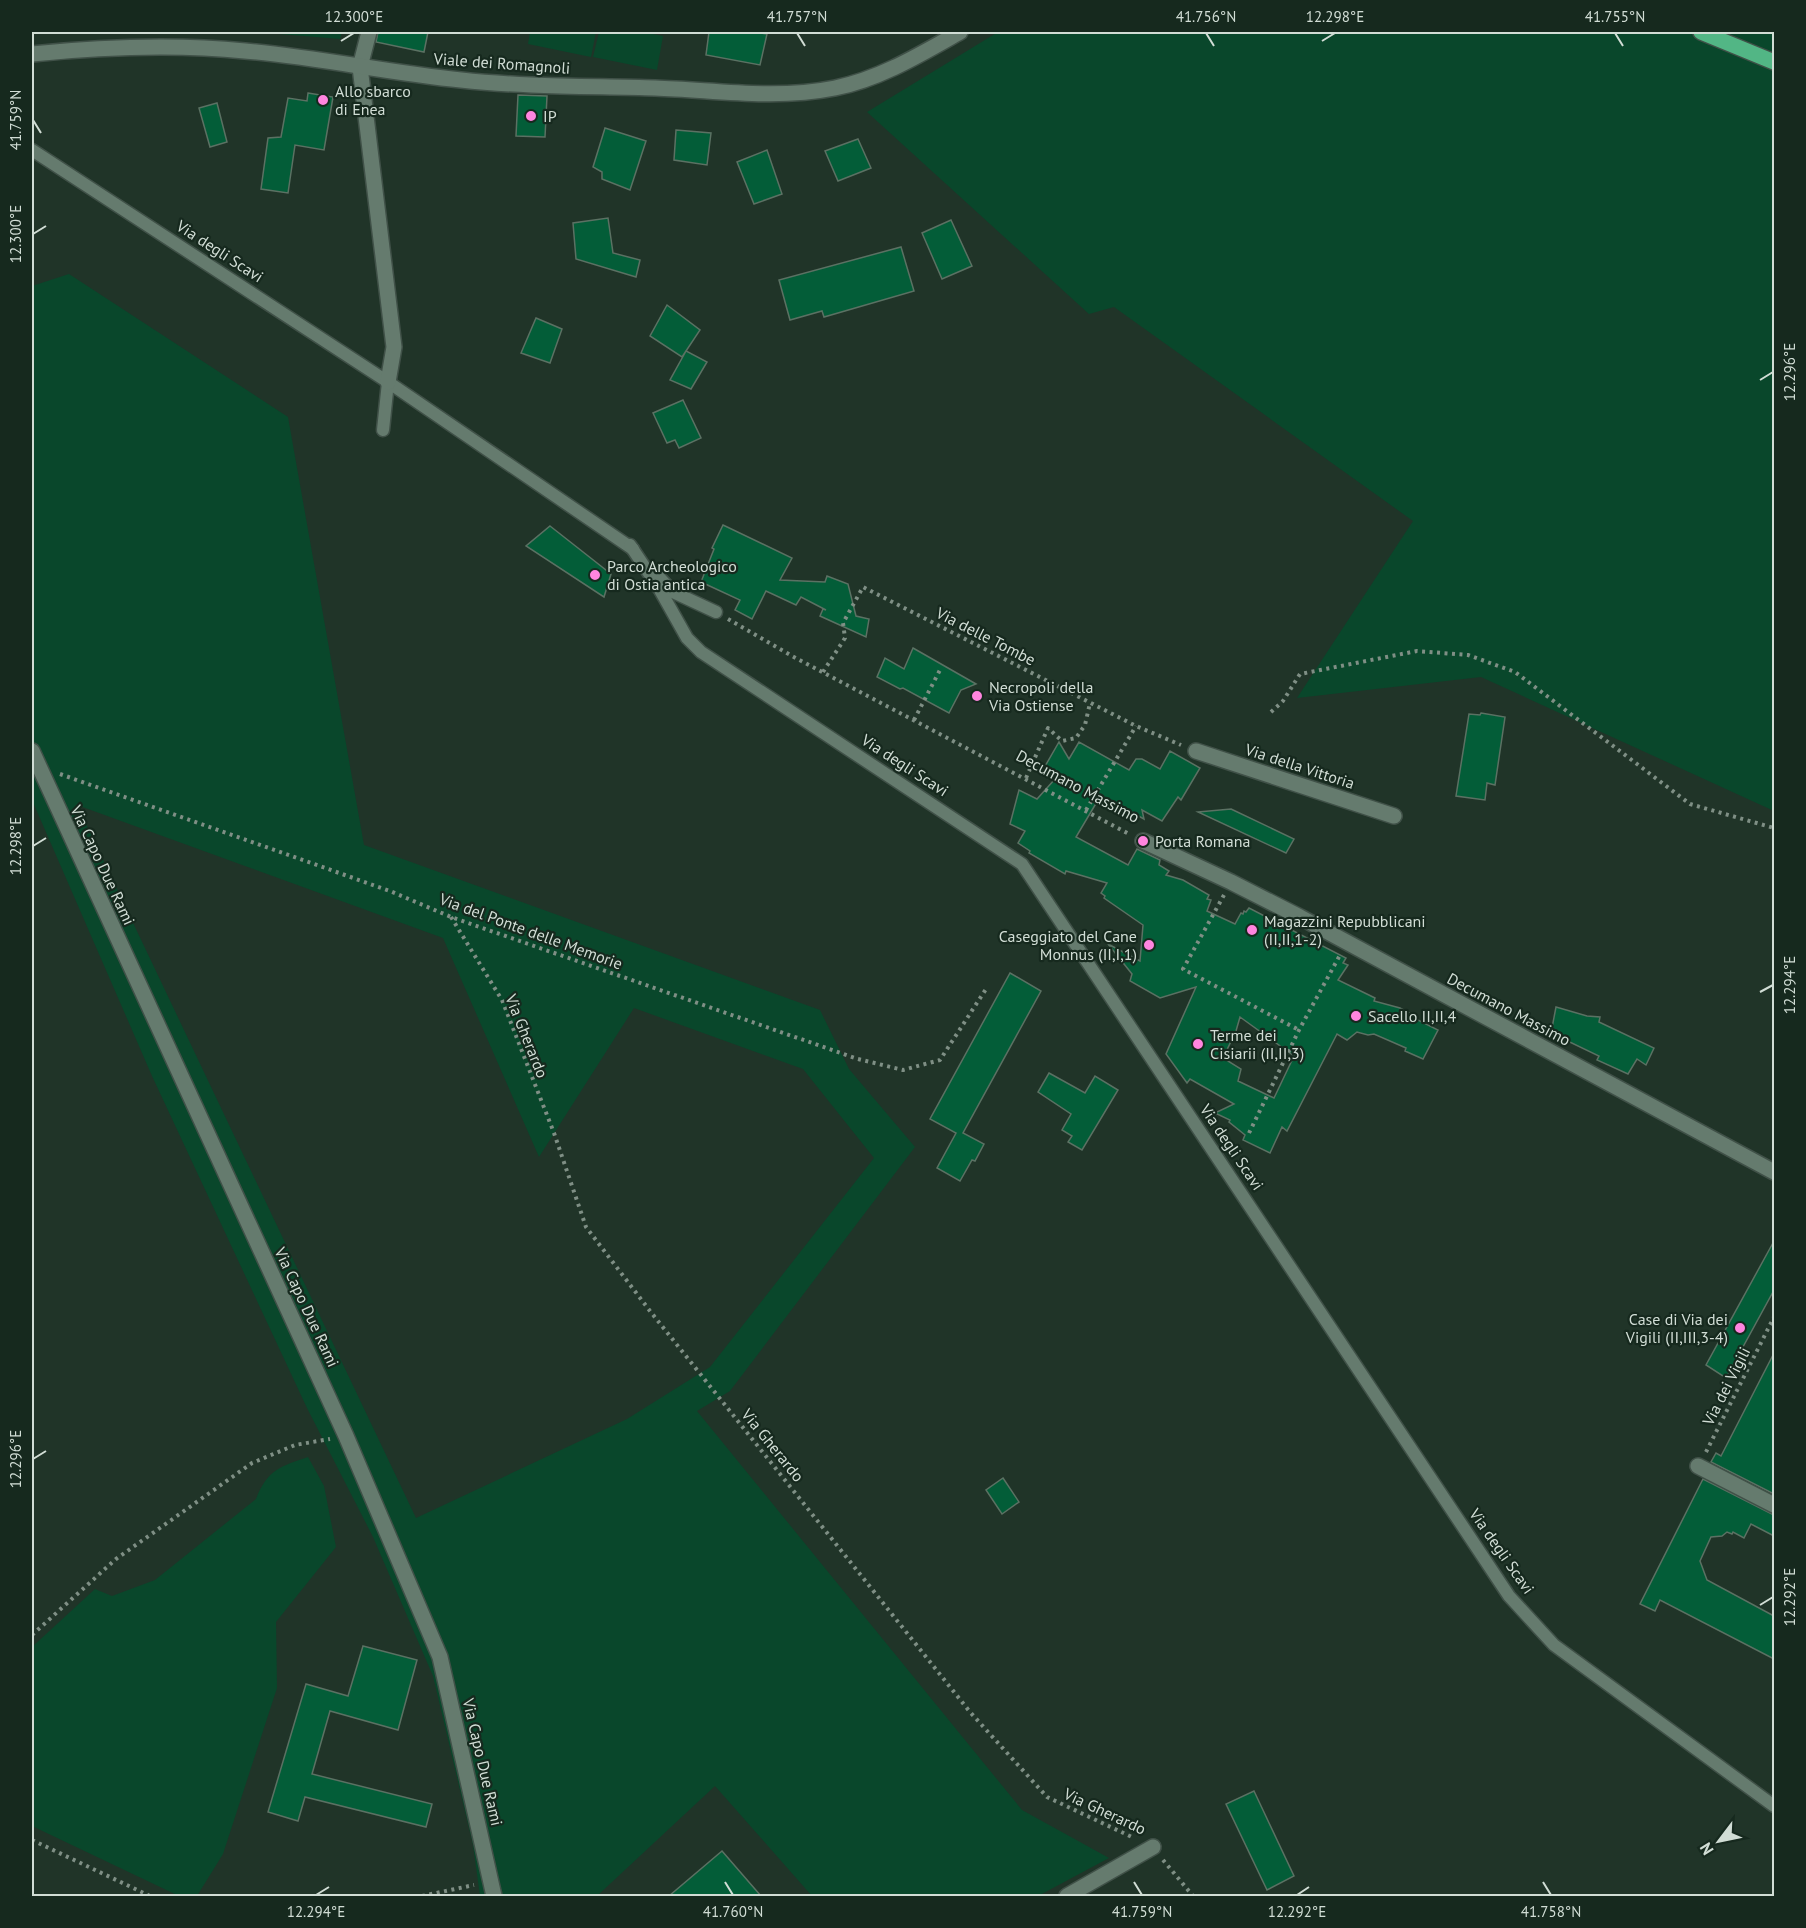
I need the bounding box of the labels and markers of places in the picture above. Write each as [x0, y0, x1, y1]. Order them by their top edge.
place label: Allo sbarco di Enea [335, 81, 411, 119]
marker: Allo sbarco di Enea [316, 93, 330, 107]
place label: IP [543, 106, 557, 126]
marker: IP [524, 109, 538, 123]
place label: Parco Archeologico di Ostia antica [607, 556, 737, 594]
marker: Parco Archeologico di Ostia antica [588, 568, 602, 582]
place label: Necropoli della Via Ostiense [988, 677, 1093, 715]
marker: Necropoli della Via Ostiense [970, 689, 984, 703]
place label: Porta Romana [1155, 831, 1250, 851]
marker: Porta Romana [1136, 834, 1150, 848]
place label: Magazzini Repubblicani (II,II,1-2) [1264, 911, 1426, 949]
marker: Magazzini Repubblicani (II,II,1-2) [1245, 923, 1259, 937]
place label: Caseggiato del Cane Monnus (II,I,1) [999, 926, 1137, 964]
marker: Caseggiato del Cane Monnus (II,I,1) [1142, 938, 1156, 952]
place label: Sacello II,II,4 [1368, 1006, 1456, 1026]
marker: Sacello II,II,4 [1349, 1009, 1363, 1023]
place label: Terme dei Cisiarii (II,II,3) [1210, 1025, 1304, 1063]
marker: Terme dei Cisiarii (II,II,3) [1191, 1037, 1205, 1051]
place label: Case di Via dei Vigili (II,III,3-4) [1625, 1309, 1728, 1347]
marker: Case di Via dei Vigili (II,III,3-4) [1733, 1321, 1747, 1335]

